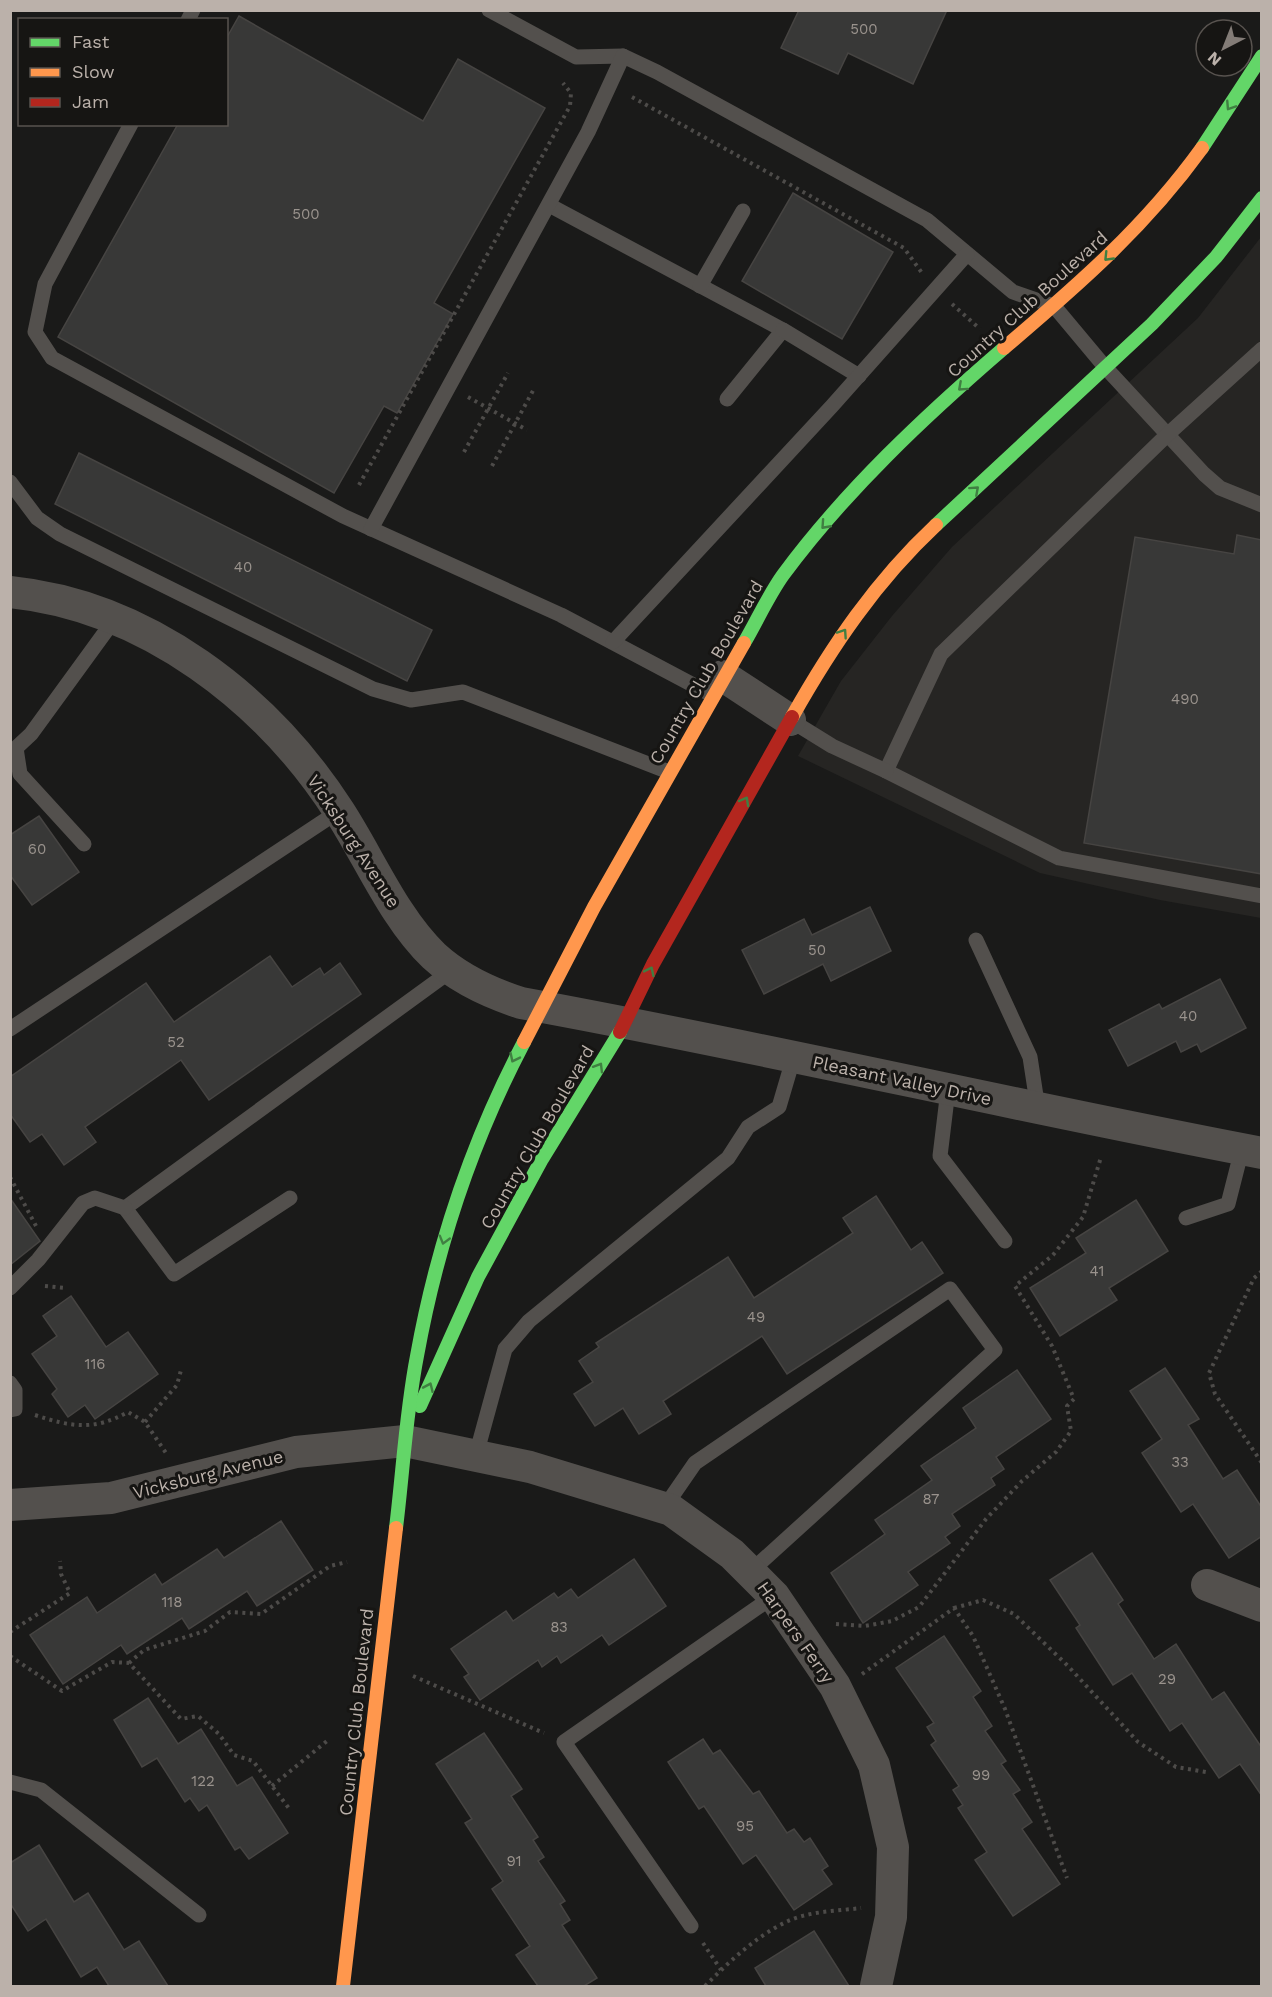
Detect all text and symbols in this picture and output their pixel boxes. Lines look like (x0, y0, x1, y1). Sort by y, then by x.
legend (18, 18, 228, 126)
north arrow (1194, 18, 1254, 78)
house number: 500 (850, 20, 878, 38)
text: Fast (72, 31, 110, 52)
text: N (1204, 48, 1225, 70)
text: Slow (72, 61, 115, 82)
text: Jam (72, 91, 109, 112)
one-way arrow (1226, 100, 1238, 110)
house number: 500 (292, 205, 320, 223)
street label: Country Club Boulevard (943, 226, 1111, 382)
one-way arrow (1104, 251, 1115, 261)
one-way arrow (958, 379, 969, 390)
one-way arrow (968, 486, 979, 497)
one-way arrow (821, 518, 832, 529)
house number: 40 (234, 558, 252, 576)
street label: Country Club Boulevard (645, 576, 767, 768)
one-way arrow (836, 628, 847, 639)
house number: 490 (1171, 690, 1199, 708)
street label: Vicksburg Avenue (303, 771, 405, 911)
one-way arrow (738, 797, 749, 807)
house number: 60 (28, 840, 46, 858)
house number: 50 (808, 941, 826, 959)
one-way arrow (642, 967, 654, 978)
house number: 40 (1179, 1007, 1197, 1025)
house number: 52 (167, 1033, 185, 1051)
street label: Country Club Boulevard (476, 1041, 598, 1233)
street label: Pleasant Valley Drive (811, 1051, 993, 1109)
one-way arrow (510, 1052, 521, 1063)
one-way arrow (591, 1063, 603, 1073)
one-way arrow (439, 1234, 451, 1245)
house number: 41 (1090, 1262, 1104, 1280)
house number: 49 (747, 1308, 765, 1326)
house number: 116 (85, 1355, 105, 1373)
one-way arrow (421, 1383, 433, 1394)
street label: Vicksburg Avenue (131, 1445, 285, 1503)
house number: 33 (1171, 1453, 1189, 1471)
house number: 87 (922, 1490, 940, 1508)
street label: Harpers Ferry (753, 1577, 839, 1687)
house number: 118 (162, 1593, 182, 1611)
street label: Country Club Boulevard (335, 1607, 377, 1817)
house number: 83 (550, 1618, 568, 1636)
house number: 29 (1158, 1670, 1176, 1688)
house number: 99 (972, 1766, 990, 1784)
house number: 122 (191, 1772, 215, 1790)
house number: 95 (736, 1817, 754, 1835)
house number: 91 (506, 1852, 522, 1870)

